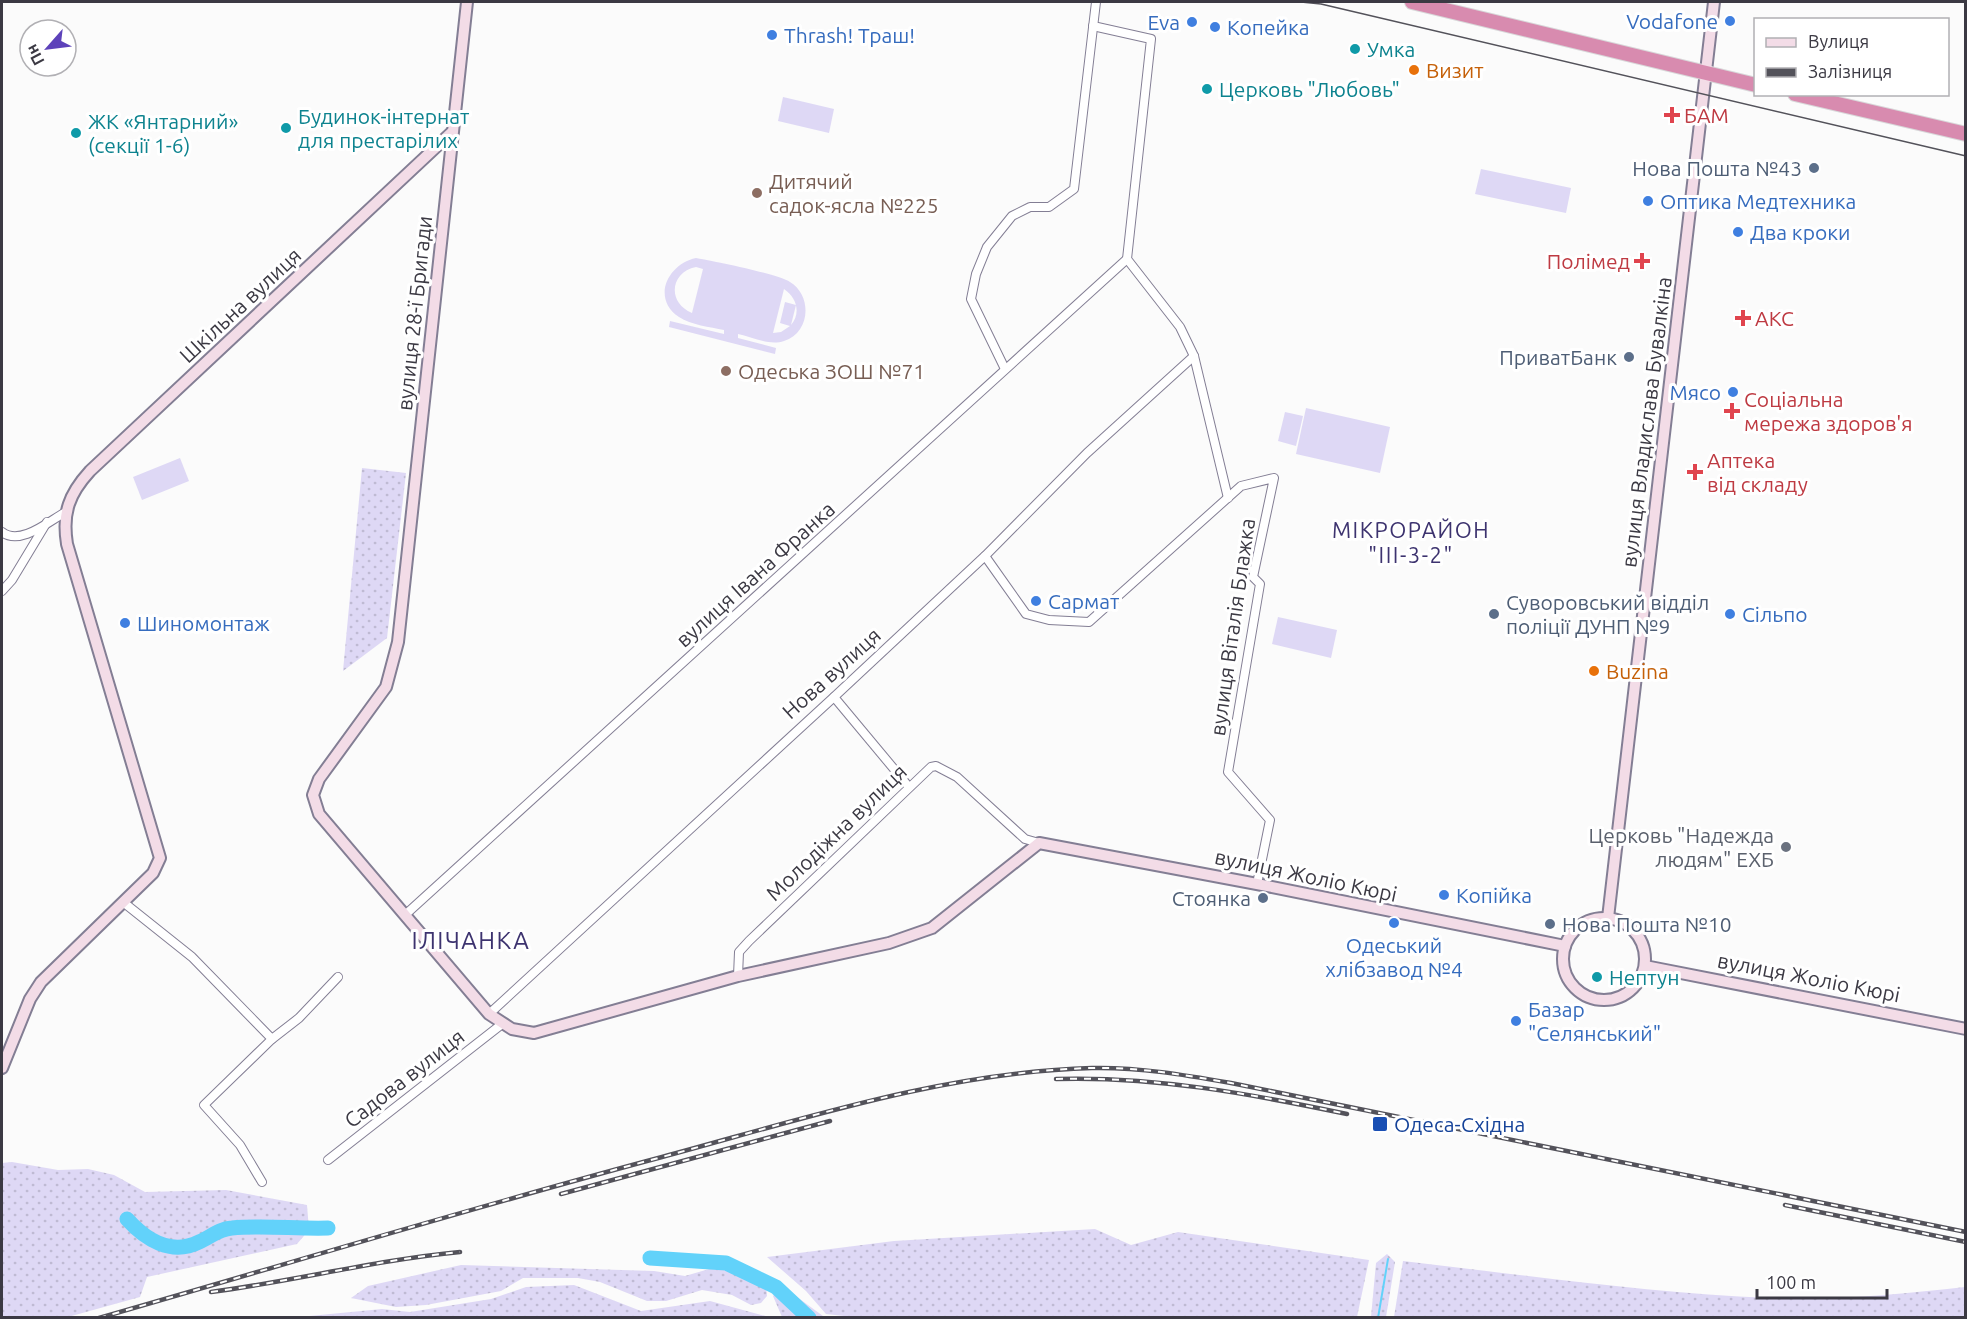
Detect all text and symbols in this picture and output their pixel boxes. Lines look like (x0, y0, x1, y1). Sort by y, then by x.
place label: Vodafone (1626, 9, 1718, 33)
place label: Eva (1147, 10, 1180, 34)
marker: Vodafone (1723, 14, 1737, 28)
marker: Eva (1185, 15, 1199, 29)
place label: Копейка (1227, 15, 1310, 39)
north arrow (18, 18, 78, 78)
legend (1754, 18, 1949, 96)
marker: Копейка (1208, 20, 1222, 34)
place label: Thrash! Траш! (784, 23, 915, 47)
marker: Thrash! Траш! (765, 28, 779, 42)
text: Вулиця (1808, 31, 1869, 51)
place label: Умка (1367, 37, 1415, 61)
text: Пн (22, 42, 48, 69)
marker: Умка (1348, 42, 1362, 56)
place label: Визит (1426, 58, 1484, 82)
text: Залізниця (1808, 61, 1892, 81)
marker: Визит (1407, 63, 1421, 77)
place label: Церковь "Любовь" (1219, 77, 1400, 101)
marker: Церковь "Любовь" (1200, 82, 1214, 96)
place label: БАМ (1684, 103, 1729, 127)
place label: Будинок-інтернат для престарілих (298, 104, 470, 152)
marker: БАМ (1665, 108, 1679, 122)
place label: ЖК «Янтарний» (секції 1-6) (88, 109, 238, 157)
marker: Будинок-інтернат для престарілих (279, 121, 293, 135)
marker: ЖК «Янтарний» (секції 1-6) (69, 126, 83, 140)
place label: Нова Пошта №43 (1632, 156, 1802, 180)
marker: Нова Пошта №43 (1807, 161, 1821, 175)
place label: Дитячий садок-ясла №225 (769, 169, 939, 217)
marker: Дитячий садок-ясла №225 (750, 186, 764, 200)
place label: Оптика Медтехника (1660, 189, 1856, 213)
marker: Оптика Медтехника (1641, 194, 1655, 208)
street label: вулиця 28-ї Бригади (392, 214, 436, 412)
place label: Два кроки (1750, 220, 1850, 244)
marker: Два кроки (1731, 225, 1745, 239)
street label: Шкільна вулиця (174, 243, 306, 367)
place label: Полімед (1547, 249, 1630, 273)
marker: Полімед (1635, 254, 1649, 268)
street label: вулиця Владислава Бувалкіна (1616, 275, 1676, 569)
place label: АКС (1755, 306, 1794, 330)
marker: АКС (1736, 311, 1750, 325)
place label: ПриватБанк (1499, 345, 1617, 369)
marker: ПриватБанк (1622, 350, 1636, 364)
place label: Одеська ЗОШ №71 (738, 359, 925, 383)
marker: Одеська ЗОШ №71 (719, 364, 733, 378)
place label: Мясо (1669, 380, 1721, 404)
marker: Мясо (1726, 385, 1740, 399)
place label: Соціальна мережа здоров'я (1744, 387, 1913, 435)
marker: Соціальна мережа здоров'я (1725, 404, 1739, 418)
place label: Аптека від складу (1707, 448, 1808, 496)
marker: Аптека від складу (1688, 465, 1702, 479)
street label: вулиця Івана Франка (671, 496, 839, 652)
street label: вулиця Віталія Блажка (1205, 517, 1259, 737)
district label: МІКРОРАЙОН "ІІІ-3-2" (1332, 517, 1490, 567)
place label: Сармат (1048, 589, 1120, 613)
place label: Суворовський відділ поліції ДУНП №9 (1506, 590, 1709, 638)
marker: Сармат (1029, 594, 1043, 608)
place label: Сільпо (1742, 602, 1807, 626)
marker: Суворовський відділ поліції ДУНП №9 (1487, 607, 1501, 621)
marker: Сільпо (1723, 607, 1737, 621)
place label: Шиномонтаж (137, 611, 270, 635)
marker: Шиномонтаж (118, 616, 132, 630)
street label: Нова вулиця (777, 623, 885, 723)
place label: Buzina (1606, 659, 1669, 683)
marker: Buzina (1587, 664, 1601, 678)
street label: Молодіжна вулиця (761, 759, 911, 905)
place label: Церковь "Надежда людям" ЕХБ (1589, 823, 1774, 871)
marker: Церковь "Надежда людям" ЕХБ (1779, 840, 1793, 854)
street label: вулиця Жоліо Кюрі (1213, 844, 1399, 906)
place label: Копійка (1456, 883, 1532, 907)
place label: Стоянка (1172, 886, 1251, 910)
marker: Копійка (1437, 888, 1451, 902)
marker: Стоянка (1256, 891, 1270, 905)
place label: Нова Пошта №10 (1562, 912, 1732, 936)
marker: Одеський хлібзавод №4 (1387, 916, 1401, 930)
marker: Нова Пошта №10 (1543, 917, 1557, 931)
district label: ІЛІЧАНКА (412, 927, 530, 954)
place label: Одеський хлібзавод №4 (1325, 933, 1463, 981)
street label: вулиця Жоліо Кюрі (1716, 948, 1902, 1006)
place label: Нептун (1609, 965, 1679, 989)
marker: Нептун (1590, 970, 1604, 984)
place label: Базар "Селянський" (1528, 997, 1661, 1045)
marker: Базар "Селянський" (1509, 1014, 1523, 1028)
street label: Садова вулиця (339, 1024, 469, 1132)
place label: Одеса-Східна (1394, 1112, 1525, 1136)
marker: Одеса-Східна (1371, 1115, 1389, 1133)
scale bar (1757, 1262, 1888, 1300)
text: 100 m (1766, 1272, 1816, 1292)

